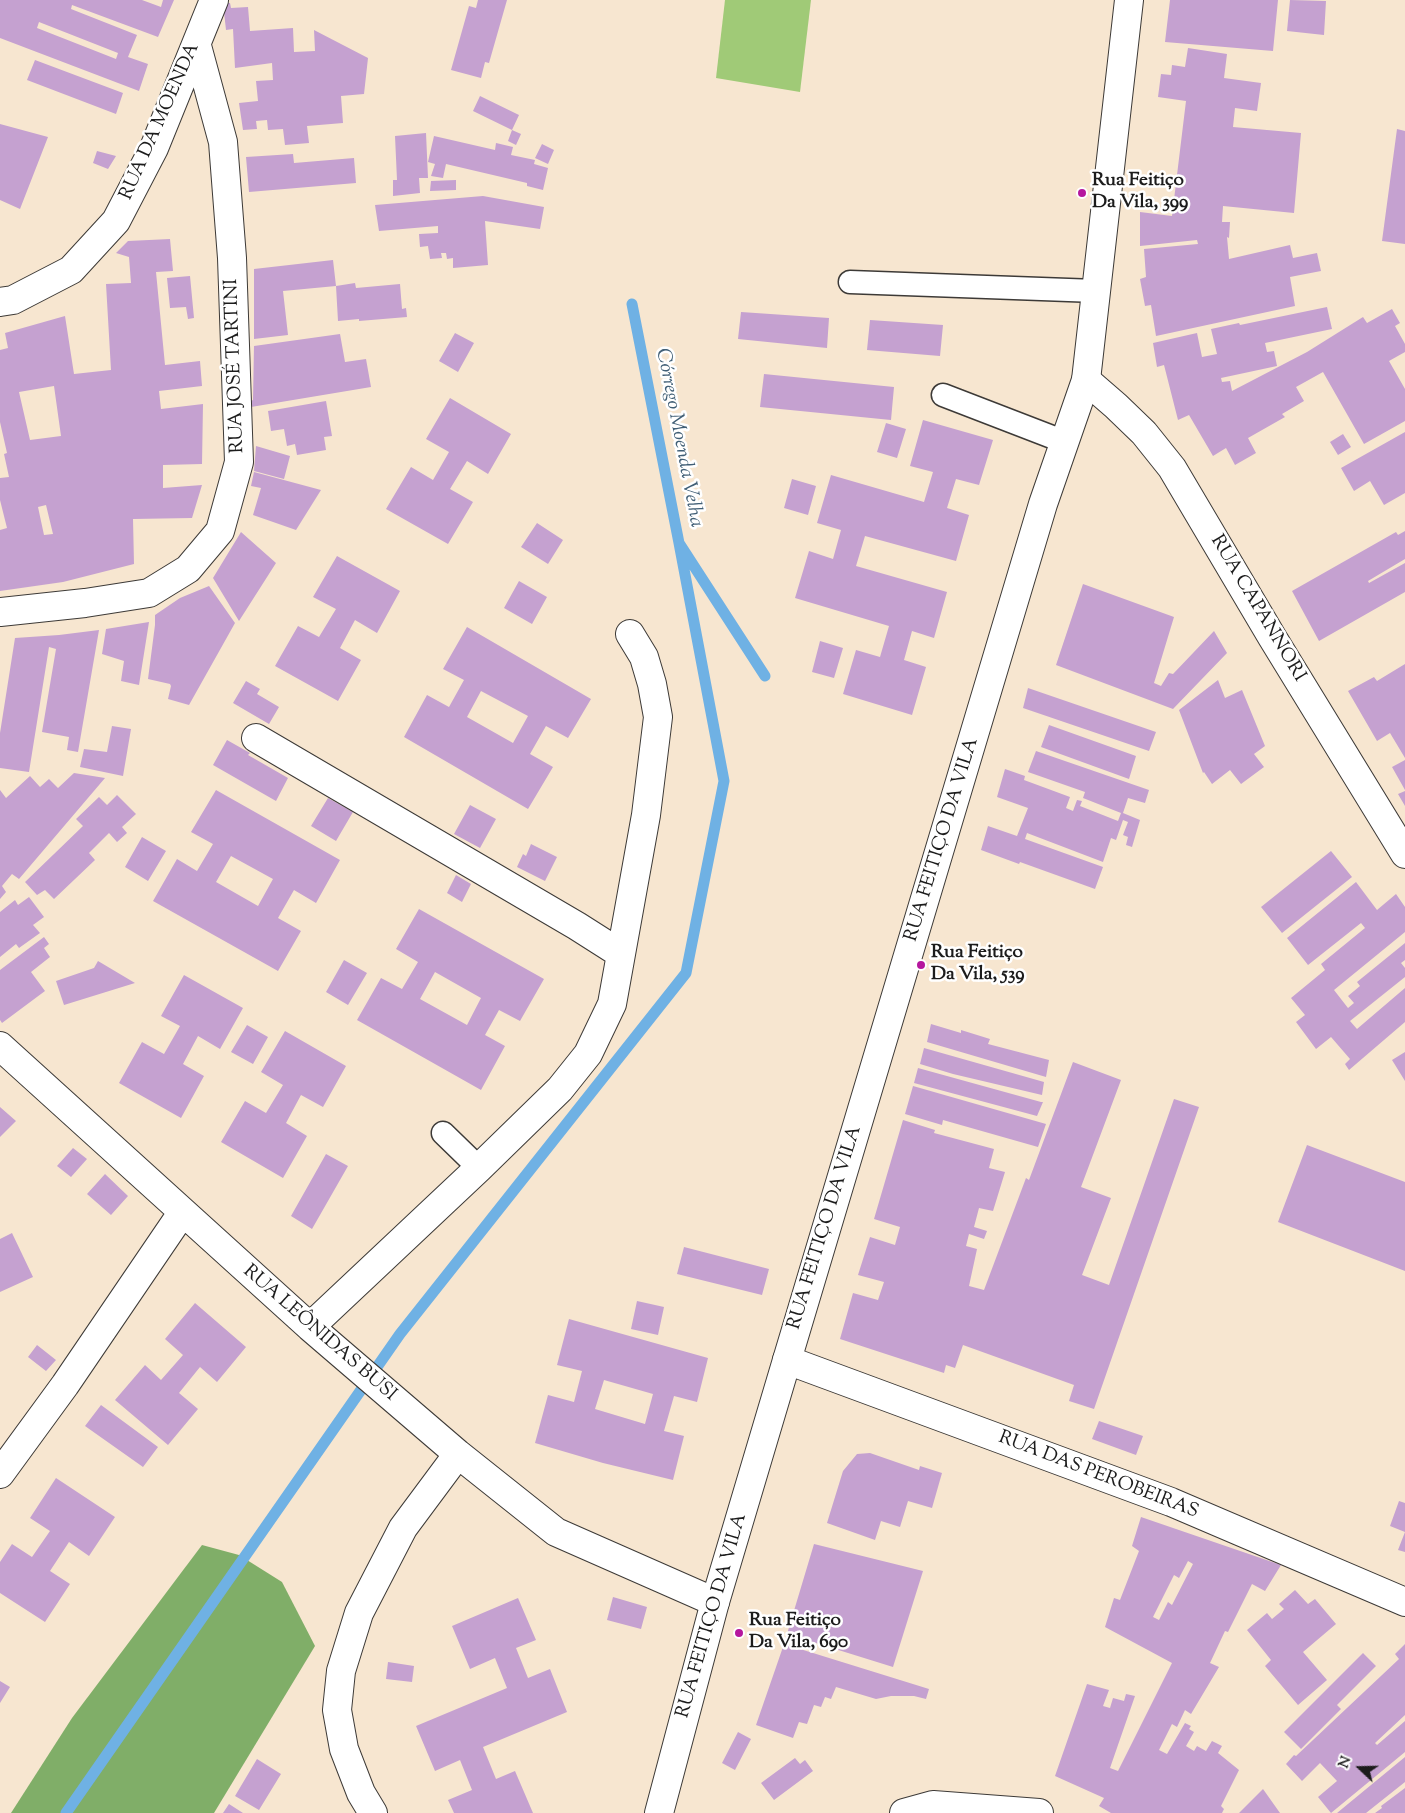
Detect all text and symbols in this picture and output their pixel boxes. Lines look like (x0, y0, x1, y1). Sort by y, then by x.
street label: RUA DA MOENDA (116, 40, 206, 204)
place label: Rua Feitiço Da Vila, 399 (1092, 171, 1188, 215)
marker: Rua Feitiço Da Vila, 399 (1076, 187, 1088, 199)
street label: RUA JOSÉ TARTINI (222, 278, 250, 454)
water label: Córrego Moenda Velha (649, 347, 707, 529)
street label: RUA CAPANNORI (1204, 532, 1310, 686)
street label: RUA FEITIÇO DA VILA (901, 735, 985, 945)
place label: Rua Feitiço Da Vila, 539 (931, 943, 1025, 987)
marker: Rua Feitiço Da Vila, 539 (915, 959, 927, 971)
street label: RUA FEITIÇO DA VILA (784, 1123, 868, 1333)
street label: RUA LEÔNIDAS BUSI (237, 1261, 401, 1407)
street label: RUA DAS PEROBEIRAS (995, 1427, 1201, 1525)
street label: RUA FEITIÇO DA VILA (673, 1511, 753, 1721)
place label: Rua Feitiço Da Vila, 690 (749, 1611, 848, 1655)
marker: Rua Feitiço Da Vila, 690 (733, 1627, 745, 1639)
north arrow (1335, 1743, 1385, 1793)
text: N (1335, 1754, 1357, 1771)

